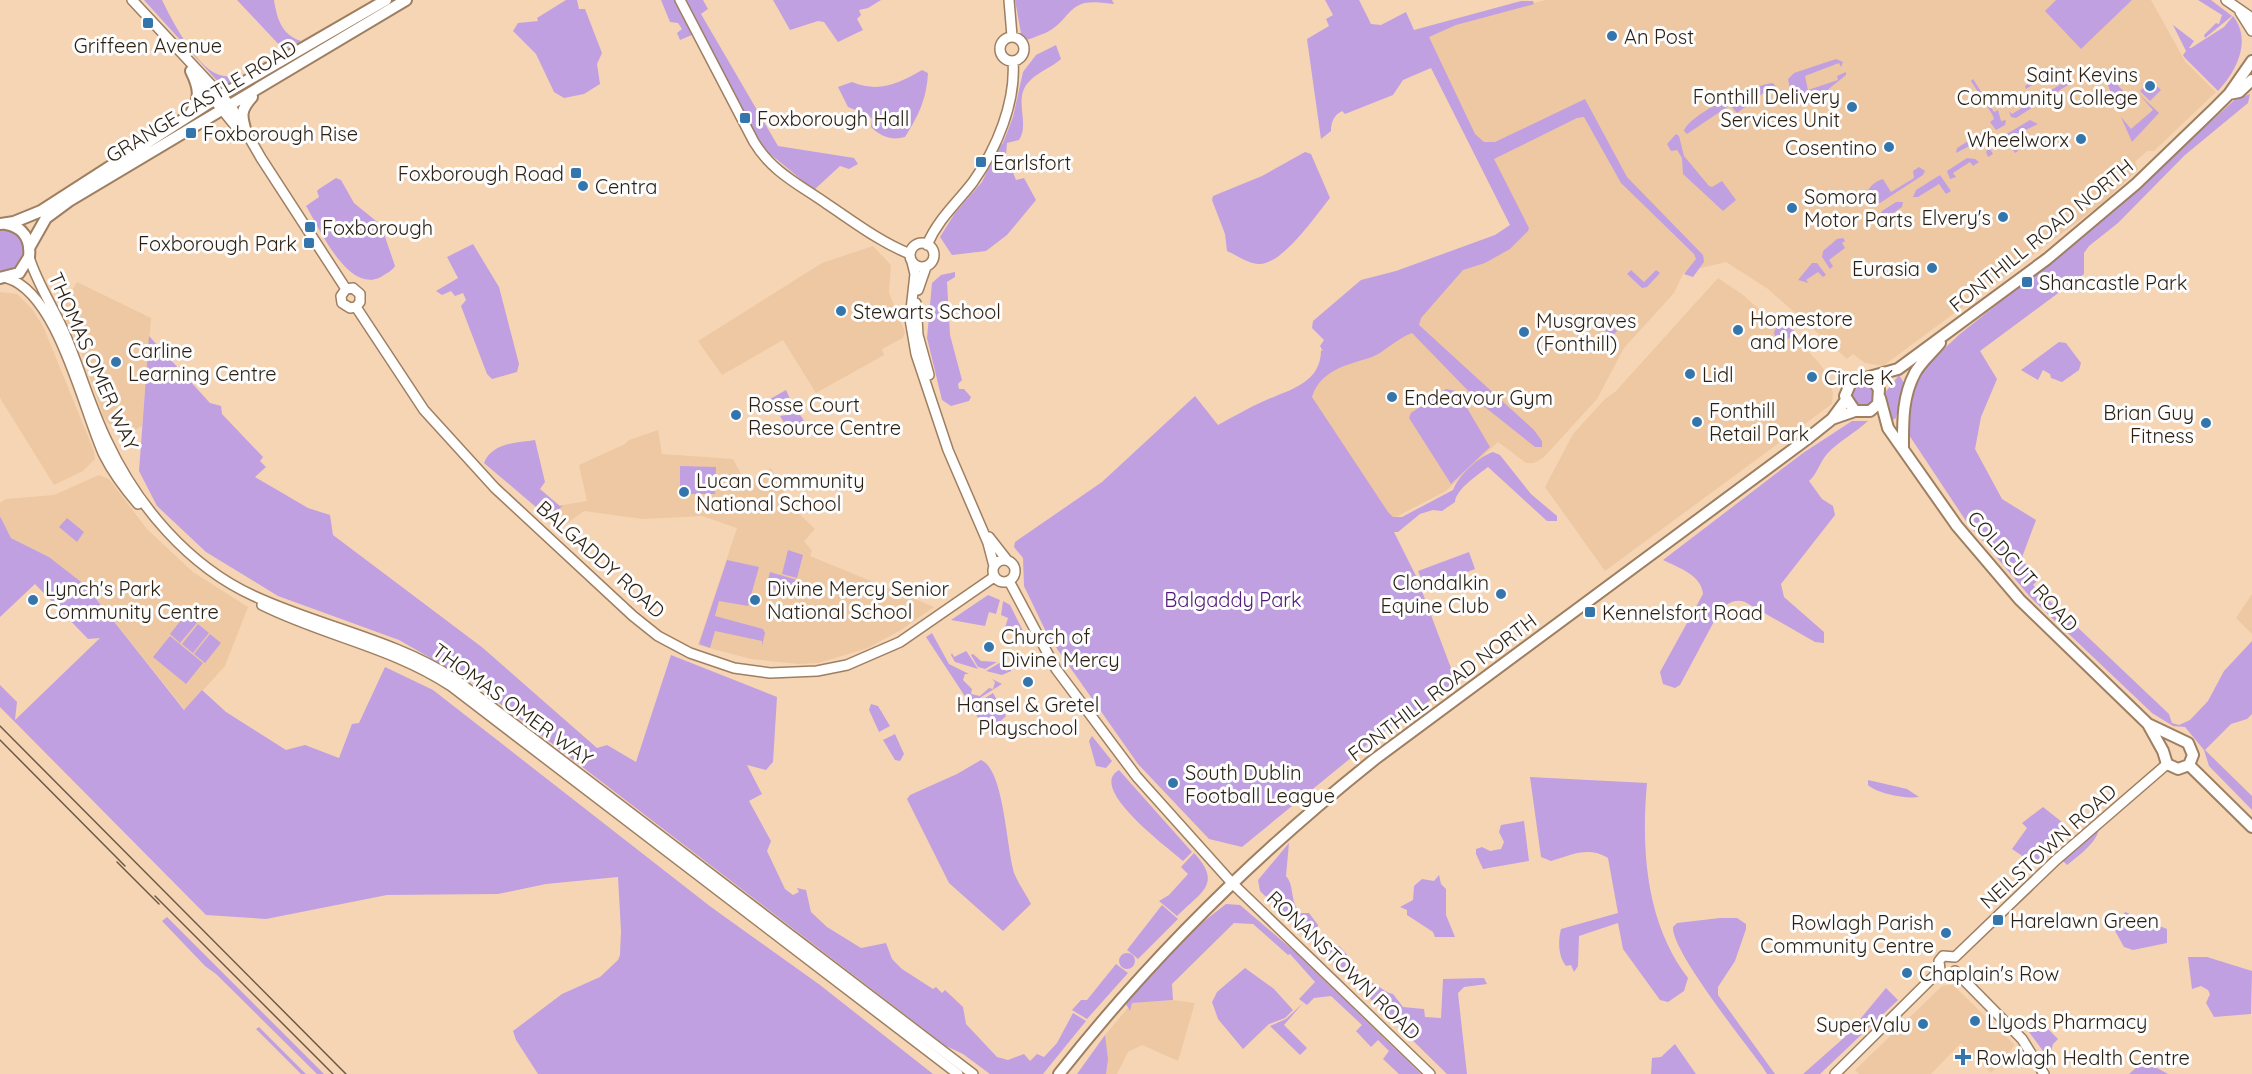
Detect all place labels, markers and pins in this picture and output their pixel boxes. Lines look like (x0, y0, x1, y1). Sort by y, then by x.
marker: Griffeen Avenue (141, 16, 155, 30)
place label: An Post (1624, 24, 1694, 49)
marker: An Post (1605, 29, 1619, 43)
place label: Griffeen Avenue (74, 33, 222, 58)
place label: Saint Kevins Community College (1957, 62, 2138, 110)
marker: Saint Kevins Community College (2143, 79, 2157, 93)
place label: Fonthill Delivery Services Unit (1693, 84, 1840, 132)
marker: Fonthill Delivery Services Unit (1845, 100, 1859, 114)
place label: Foxborough Hall (757, 106, 909, 131)
marker: Foxborough Hall (738, 111, 752, 125)
place label: Foxborough Rise (203, 121, 358, 146)
marker: Foxborough Rise (184, 126, 198, 140)
place label: Wheelworx (1967, 127, 2069, 152)
marker: Wheelworx (2074, 132, 2088, 146)
place label: Cosentino (1785, 135, 1877, 160)
marker: Cosentino (1882, 140, 1896, 154)
place label: Earlsfort (993, 150, 1071, 175)
marker: Earlsfort (974, 155, 988, 169)
place label: Foxborough Road (398, 161, 564, 186)
marker: Foxborough Road (569, 166, 583, 180)
place label: Centra (595, 174, 657, 199)
marker: Centra (576, 179, 590, 193)
place label: Somora Motor Parts (1804, 184, 1913, 232)
marker: Somora Motor Parts (1785, 201, 1799, 215)
place label: Elvery's (1921, 205, 1991, 230)
marker: Elvery's (1996, 210, 2010, 224)
place label: Foxborough (322, 215, 433, 240)
marker: Foxborough (303, 220, 317, 234)
place label: Foxborough Park (138, 231, 297, 256)
marker: Foxborough Park (302, 236, 316, 250)
place label: Eurasia (1852, 256, 1920, 281)
marker: Eurasia (1925, 261, 1939, 275)
place label: Shancastle Park (2039, 270, 2187, 295)
marker: Shancastle Park (2020, 275, 2034, 289)
place label: Stewarts School (853, 299, 1001, 324)
marker: Stewarts School (834, 304, 848, 318)
place label: Homestore and More (1750, 306, 1853, 354)
place label: Musgraves (Fonthill) (1536, 308, 1636, 356)
marker: Homestore and More (1731, 323, 1745, 337)
marker: Musgraves (Fonthill) (1517, 325, 1531, 339)
place label: Carline Learning Centre (128, 338, 276, 386)
marker: Carline Learning Centre (109, 355, 123, 369)
place label: Lidl (1702, 362, 1734, 387)
place label: Circle K (1824, 365, 1894, 390)
marker: Lidl (1683, 367, 1697, 381)
marker: Circle K (1805, 370, 1819, 384)
place label: Endeavour Gym (1404, 385, 1553, 410)
marker: Endeavour Gym (1385, 390, 1399, 404)
place label: Rosse Court Resource Centre (748, 392, 901, 440)
place label: Fonthill Retail Park (1709, 398, 1809, 446)
place label: Brian Guy Fitness (2103, 400, 2194, 448)
marker: Rosse Court Resource Centre (729, 408, 743, 422)
marker: Fonthill Retail Park (1690, 415, 1704, 429)
marker: Brian Guy Fitness (2199, 416, 2213, 430)
place label: Lucan Community National School (696, 468, 865, 516)
marker: Lucan Community National School (677, 485, 691, 499)
place label: Clondalkin Equine Club (1381, 570, 1489, 618)
place label: Lynch's Park Community Centre (45, 576, 219, 624)
place label: Divine Mercy Senior National School (767, 576, 950, 624)
marker: Clondalkin Equine Club (1494, 587, 1508, 601)
marker: Lynch's Park Community Centre (26, 593, 40, 607)
marker: Divine Mercy Senior National School (748, 593, 762, 607)
place label: Kennelsfort Road (1602, 600, 1763, 625)
marker: Kennelsfort Road (1583, 605, 1597, 619)
place label: Church of Divine Mercy (1001, 624, 1120, 672)
marker: Church of Divine Mercy (982, 640, 996, 654)
marker: Hansel & Gretel Playschool (1021, 675, 1035, 689)
place label: Hansel & Gretel Playschool (957, 692, 1099, 740)
place label: South Dublin Football League (1185, 760, 1335, 808)
marker: South Dublin Football League (1166, 776, 1180, 790)
place label: Harelawn Green (2010, 908, 2159, 933)
place label: Rowlagh Parish Community Centre (1760, 910, 1934, 958)
marker: Harelawn Green (1991, 913, 2005, 927)
marker: Rowlagh Parish Community Centre (1939, 926, 1953, 940)
place label: Chaplain's Row (1919, 961, 2059, 986)
marker: Chaplain's Row (1900, 966, 1914, 980)
place label: Llyods Pharmacy (1987, 1009, 2147, 1034)
place label: SuperValu (1816, 1012, 1911, 1037)
marker: Llyods Pharmacy (1968, 1014, 1982, 1028)
marker: SuperValu (1916, 1017, 1930, 1031)
place label: Rowlagh Health Centre (1976, 1045, 2190, 1070)
marker: Rowlagh Health Centre (1954, 1048, 1972, 1066)

